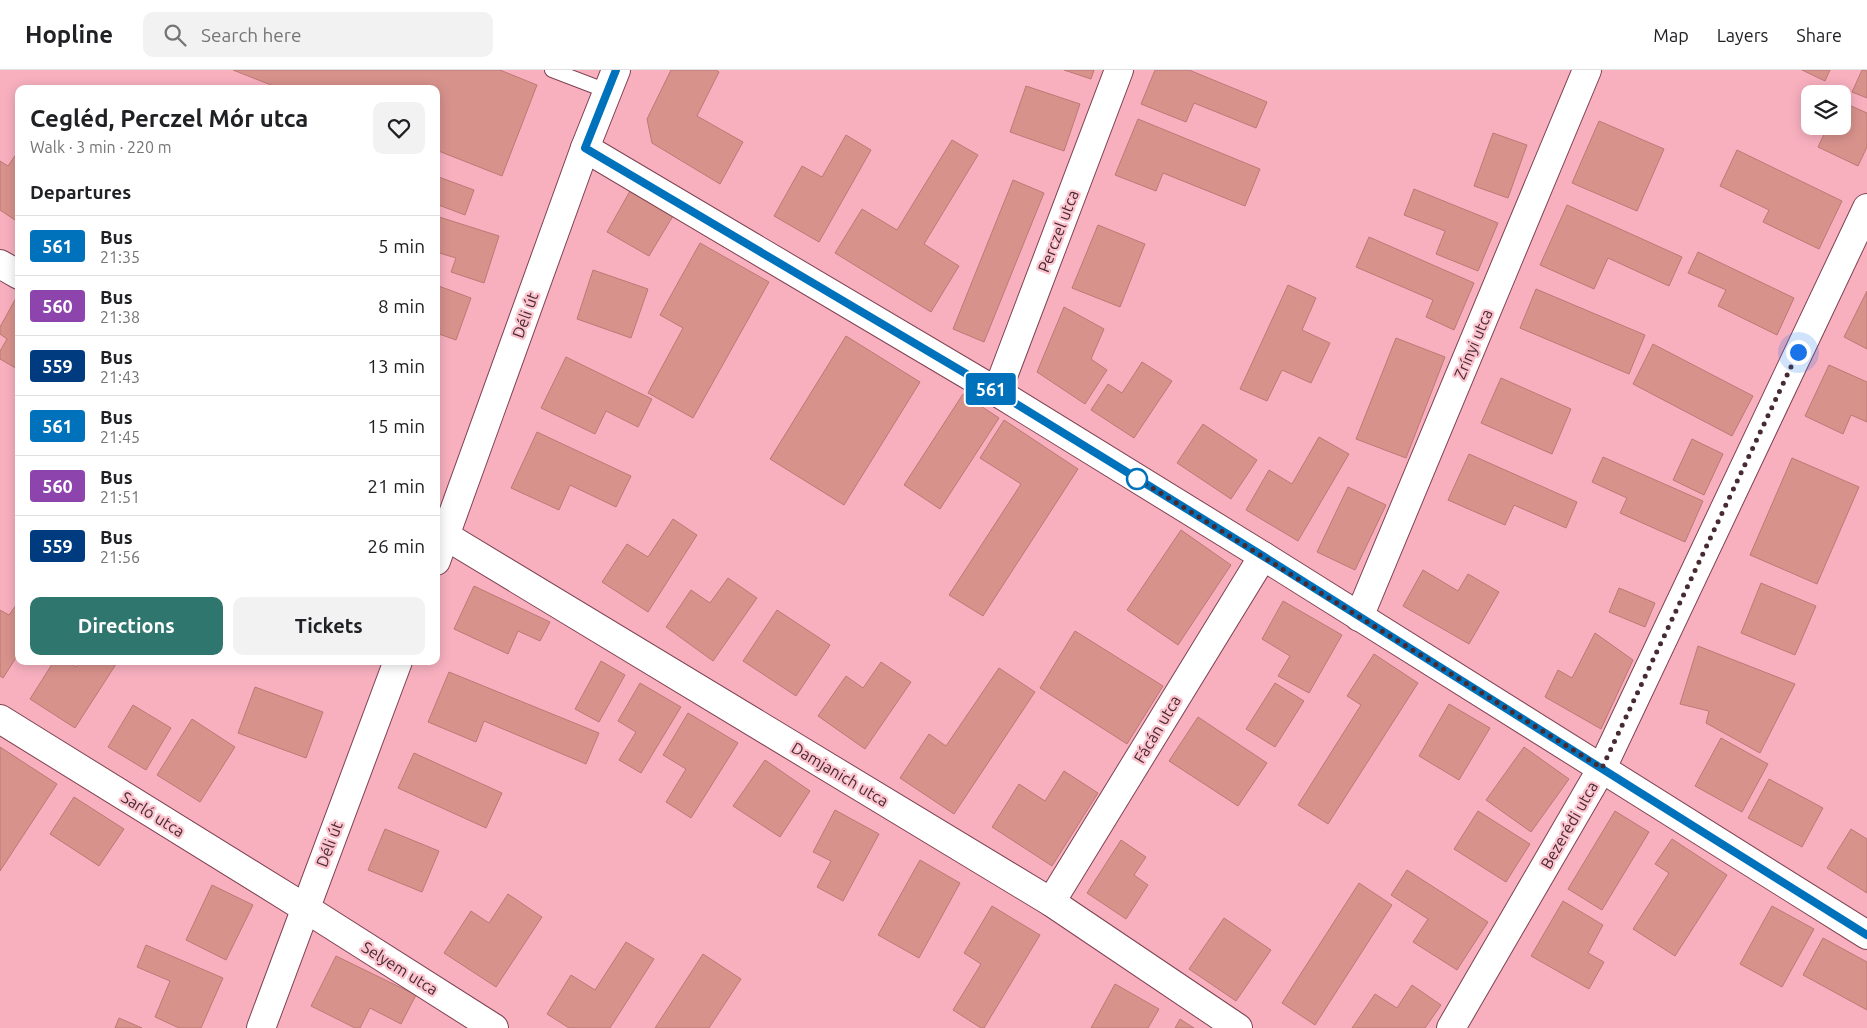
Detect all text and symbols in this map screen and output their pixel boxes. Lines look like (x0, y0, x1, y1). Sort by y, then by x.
search box (143, 12, 493, 57)
text: Hopline (25, 21, 113, 48)
icon: search (161, 21, 189, 49)
text: Search here (201, 24, 301, 46)
text: Map (1653, 25, 1689, 45)
text: Layers (1717, 25, 1768, 45)
text: Share (1796, 25, 1842, 45)
map controls (1801, 85, 1851, 135)
button: layers (1801, 85, 1851, 135)
button: heart (373, 102, 425, 154)
text: Cegléd, Perczel Mór utca (30, 105, 308, 132)
text: Walk · 3 min · 220 m (30, 138, 172, 156)
text: Departures (30, 181, 131, 203)
street label: Perczel utca (1034, 187, 1082, 275)
text: Bus (100, 226, 133, 248)
text: 5 min (378, 235, 425, 257)
text: 561 (42, 236, 73, 256)
text: 21:35 (100, 248, 140, 266)
text: Bus (100, 286, 133, 308)
street label: Déli út (508, 289, 542, 340)
text: 8 min (378, 295, 425, 317)
text: 560 (42, 296, 73, 316)
street label: Zrínyi utca (1450, 306, 1496, 382)
text: 21:38 (100, 308, 140, 326)
your location (1786, 340, 1811, 365)
text: Bus (100, 346, 133, 368)
text: 13 min (367, 355, 425, 377)
text: 559 (42, 356, 73, 376)
text: 21:43 (100, 368, 140, 386)
line badge: 561 (962, 373, 1020, 405)
text: 561 (976, 379, 1006, 399)
text: Bus (100, 406, 133, 428)
text: 15 min (367, 415, 425, 437)
text: 561 (42, 416, 73, 436)
text: 21:45 (100, 428, 140, 446)
text: Bus (100, 466, 133, 488)
unlabelled marker (1126, 468, 1148, 490)
text: 21 min (367, 475, 425, 497)
text: 560 (42, 476, 73, 496)
text: 21:51 (100, 488, 140, 506)
text: Bus (100, 526, 133, 548)
text: 26 min (367, 535, 425, 557)
text: 559 (42, 536, 73, 556)
text: 21:56 (100, 548, 140, 566)
button: Directions (30, 597, 223, 655)
button: Tickets (233, 597, 425, 655)
street label: Fácán utca (1130, 692, 1184, 766)
street label: Damjanich utca (788, 738, 892, 810)
street label: Bezerédi utca (1537, 778, 1601, 872)
street label: Sarló utca (118, 788, 188, 840)
street label: Déli út (312, 818, 346, 869)
street label: Selyem utca (359, 937, 441, 999)

